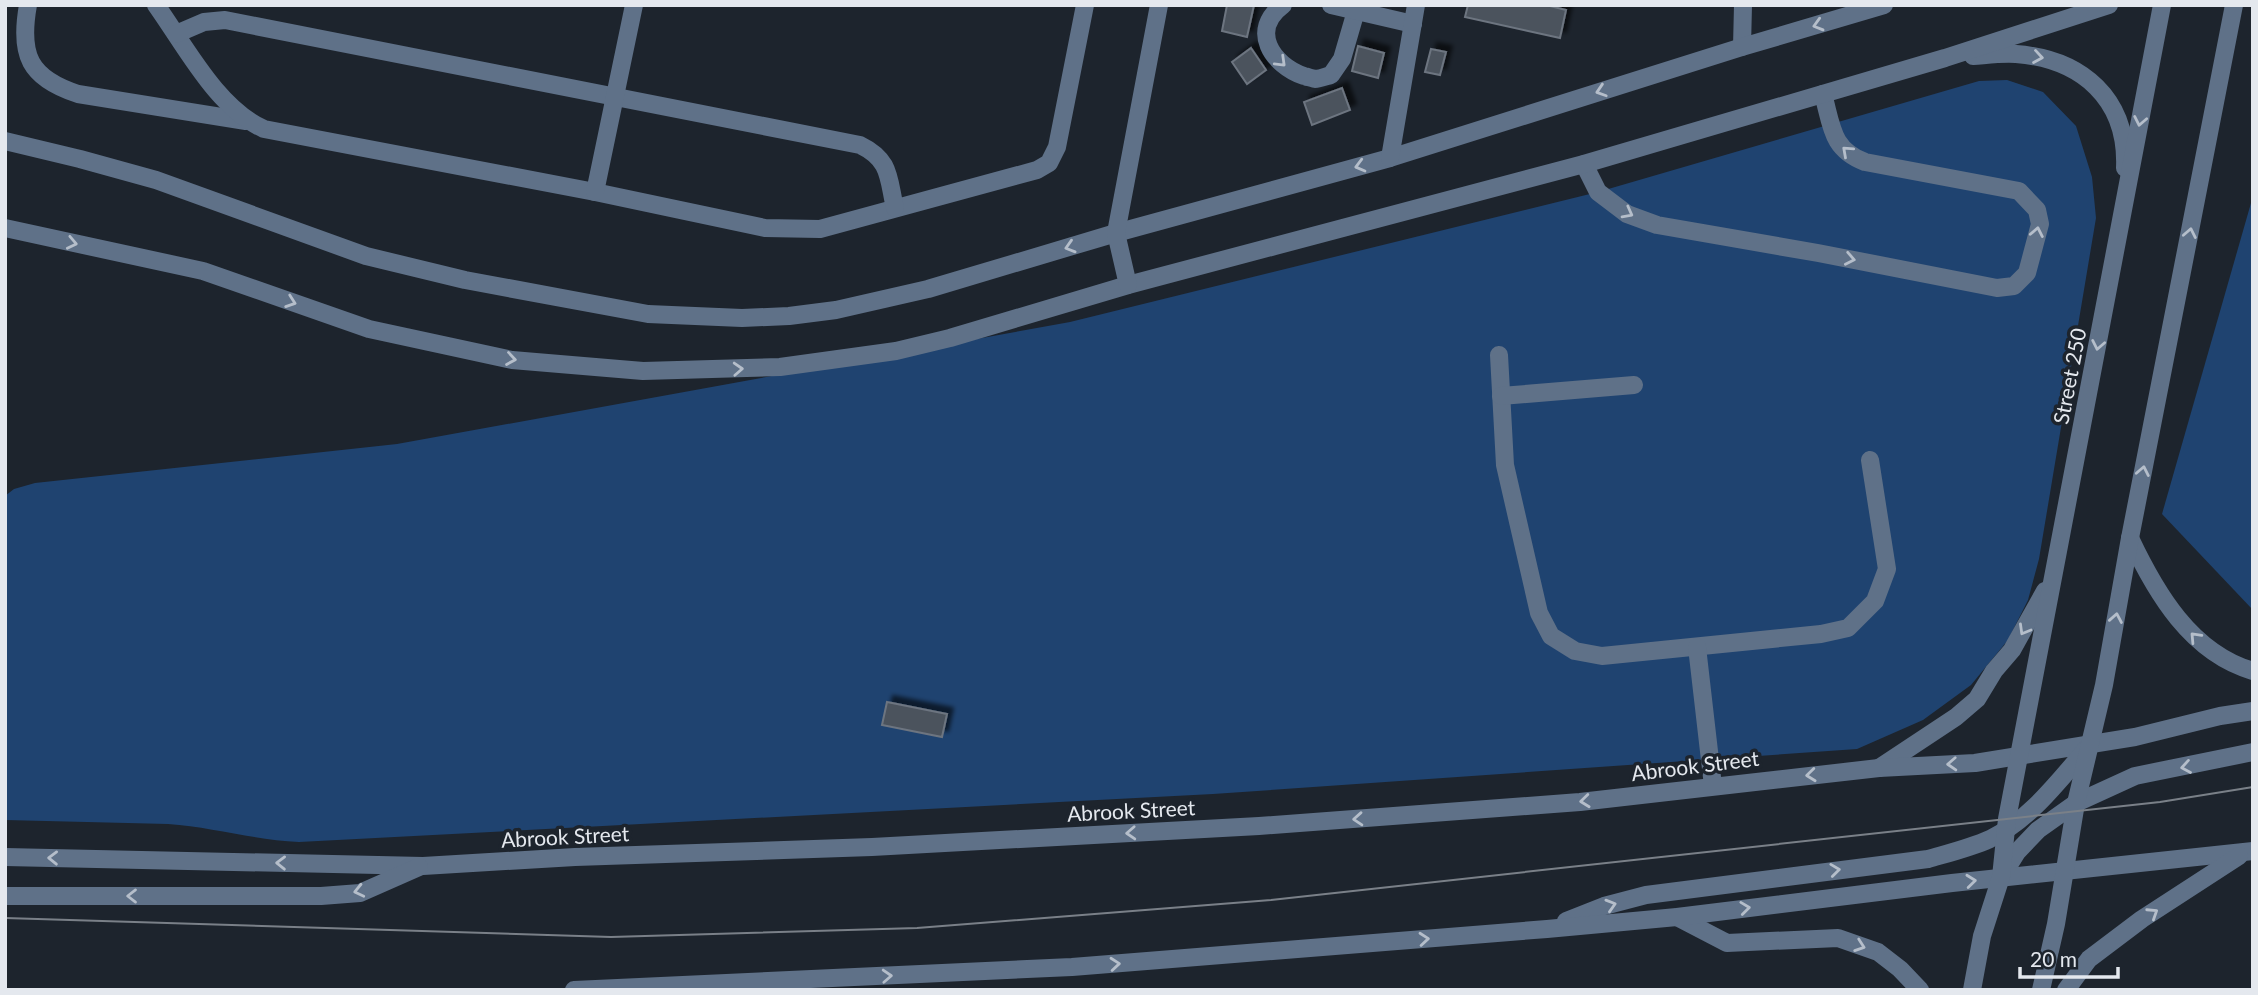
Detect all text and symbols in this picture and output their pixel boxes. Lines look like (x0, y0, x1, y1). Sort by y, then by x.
one-way arrow (1812, 16, 1824, 31)
one-way arrow (2032, 49, 2044, 64)
one-way arrow (1273, 53, 1286, 66)
one-way arrow (1595, 83, 1607, 98)
one-way arrow (2134, 115, 2149, 127)
one-way arrow (1842, 147, 1855, 159)
one-way arrow (1354, 158, 1366, 172)
one-way arrow (1621, 204, 1633, 218)
one-way arrow (2029, 226, 2044, 238)
one-way arrow (2182, 227, 2197, 239)
one-way arrow (66, 234, 78, 249)
one-way arrow (1064, 238, 1076, 253)
one-way arrow (1844, 251, 1856, 266)
one-way arrow (285, 294, 297, 308)
street label: Street 250 (2047, 326, 2091, 426)
one-way arrow (2091, 339, 2106, 351)
one-way arrow (505, 351, 517, 366)
one-way arrow (732, 361, 743, 376)
one-way arrow (2135, 465, 2150, 477)
one-way arrow (2108, 612, 2123, 624)
one-way arrow (2020, 622, 2033, 635)
one-way arrow (2191, 632, 2204, 645)
street label: Abrook Street (1630, 745, 1761, 785)
one-way arrow (1946, 757, 1957, 772)
one-way arrow (2180, 758, 2192, 773)
one-way arrow (1805, 767, 1816, 782)
one-way arrow (1579, 793, 1591, 808)
street label: Abrook Street (1066, 794, 1196, 826)
one-way arrow (1353, 811, 1364, 826)
street label: Abrook Street (500, 820, 630, 852)
one-way arrow (1126, 826, 1137, 841)
one-way arrow (48, 850, 58, 866)
one-way arrow (275, 855, 286, 871)
one-way arrow (1829, 863, 1841, 878)
one-way arrow (1965, 873, 1977, 888)
one-way arrow (354, 883, 366, 897)
one-way arrow (127, 888, 137, 904)
one-way arrow (1604, 898, 1616, 913)
one-way arrow (1739, 901, 1751, 916)
one-way arrow (2145, 908, 2158, 921)
one-way arrow (1419, 932, 1430, 947)
scale bar (2020, 936, 2118, 980)
one-way arrow (1854, 938, 1866, 952)
text: 20 m (2030, 946, 2077, 971)
one-way arrow (1109, 957, 1120, 972)
one-way arrow (882, 969, 893, 984)

